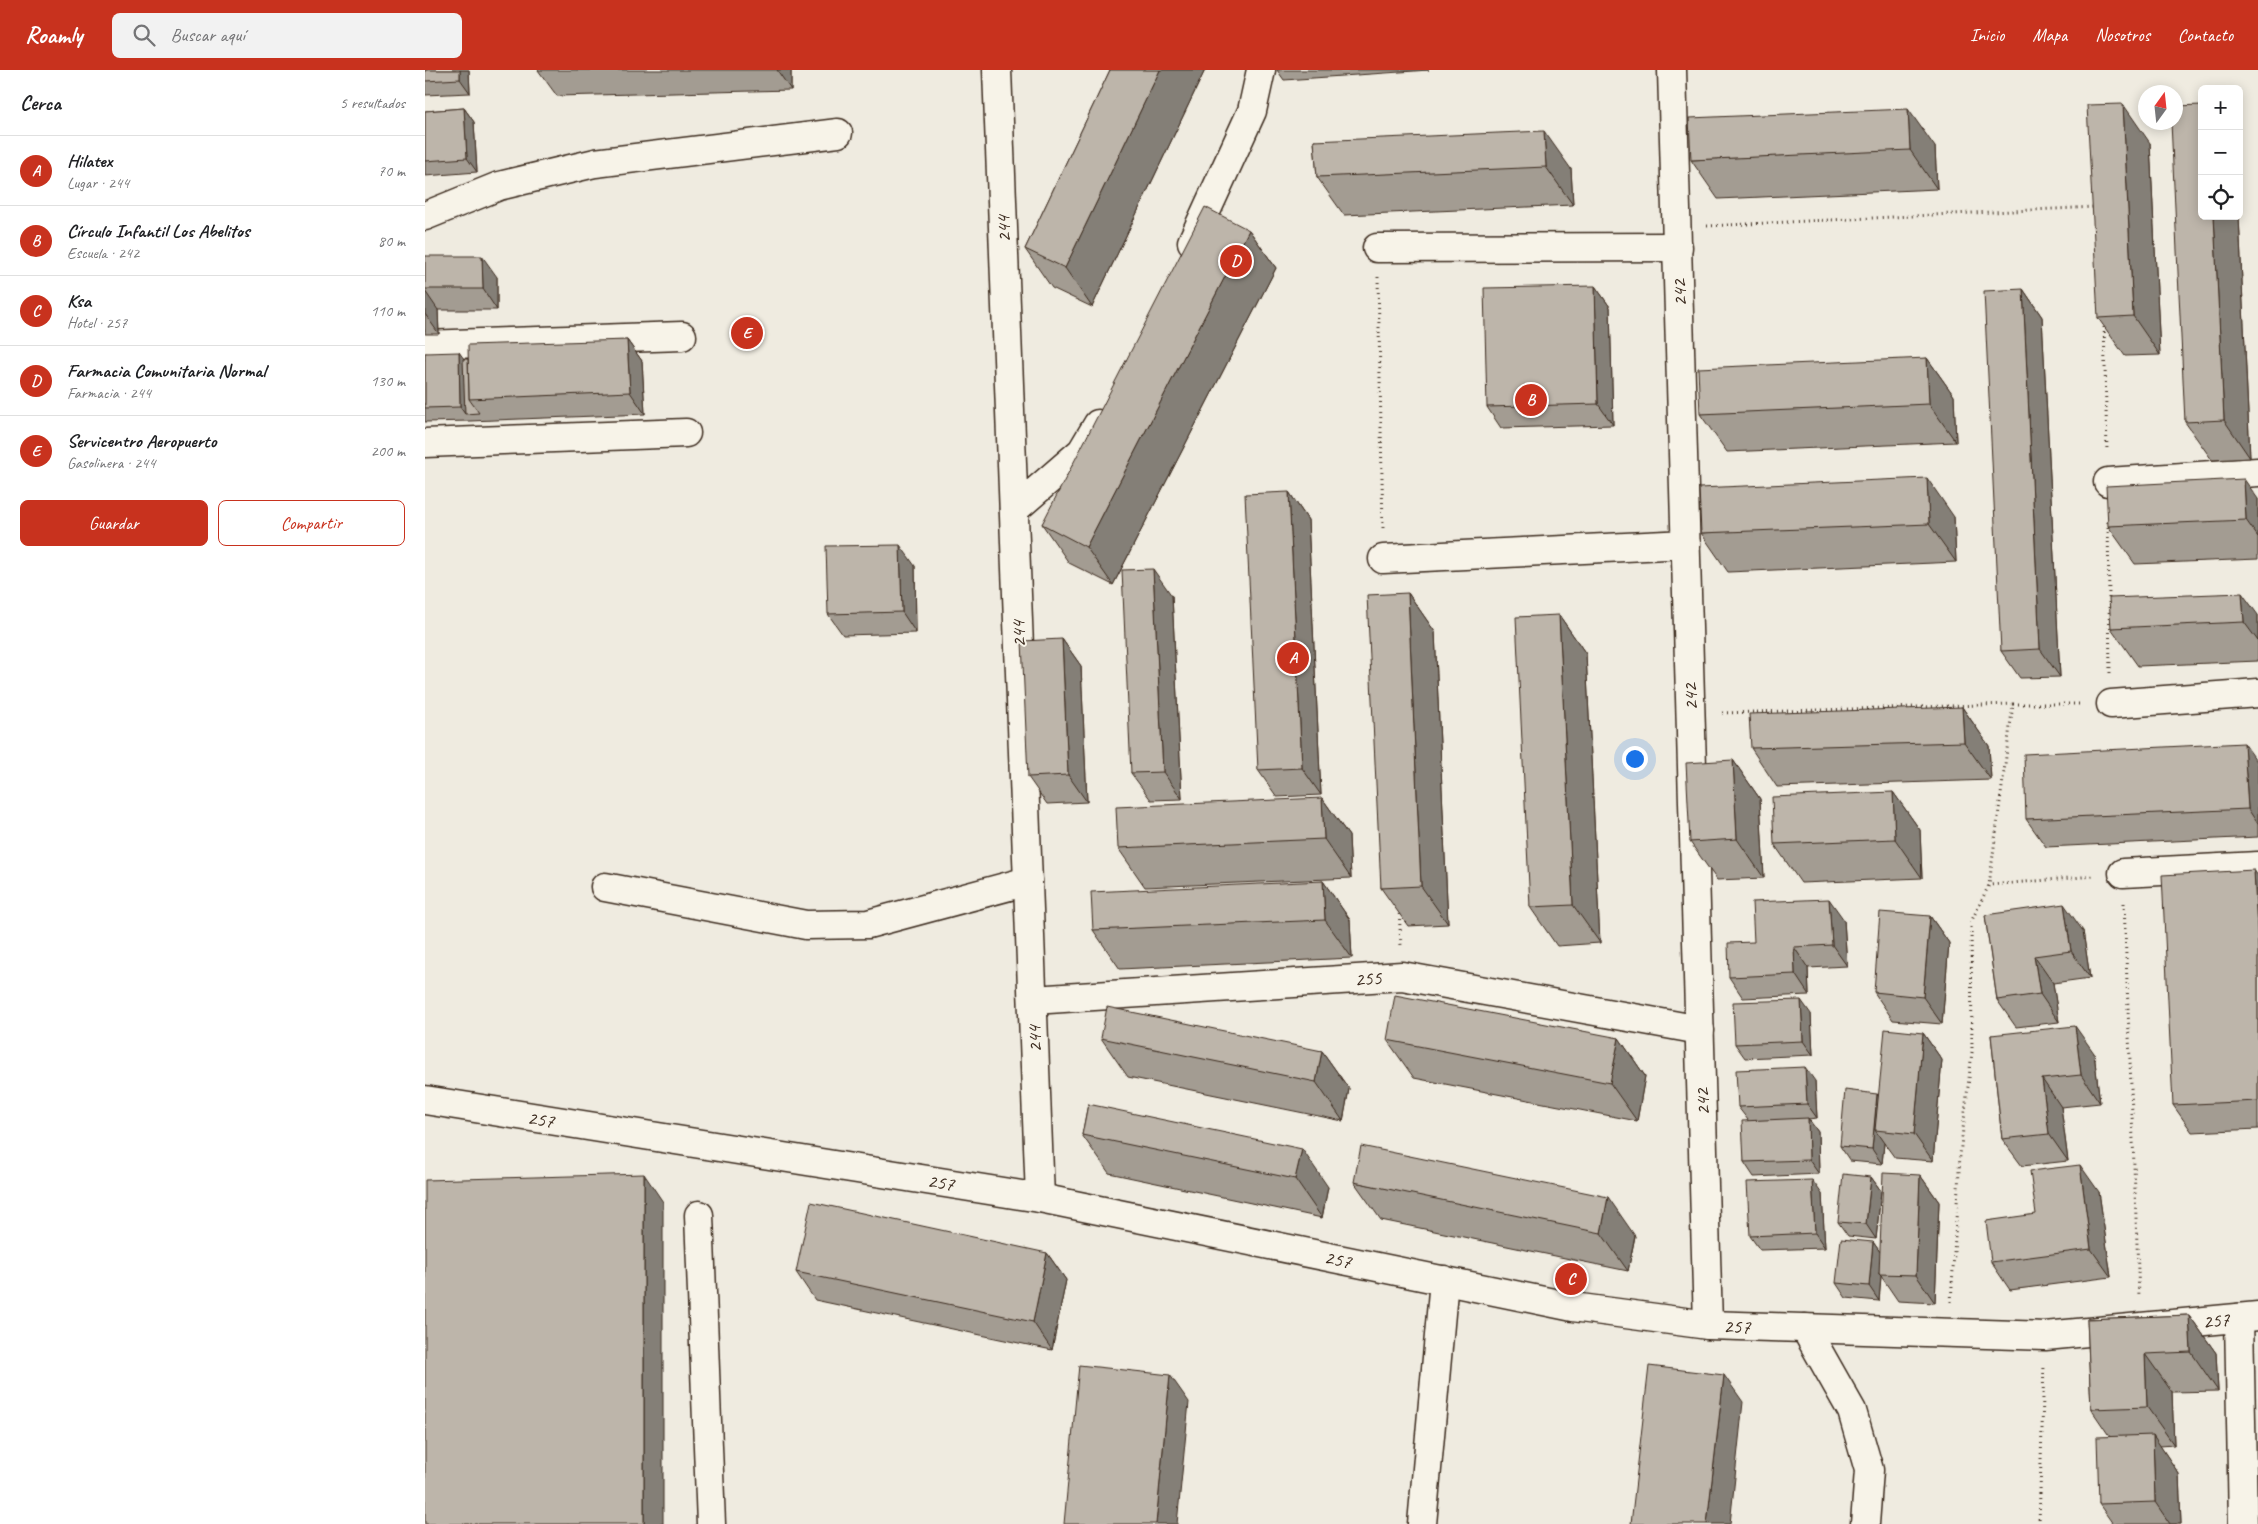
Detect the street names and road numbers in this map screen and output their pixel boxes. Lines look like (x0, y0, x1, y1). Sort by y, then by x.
street label: 244 (990, 213, 1016, 243)
street label: 242 (1666, 277, 1692, 307)
street label: 244 (1005, 618, 1031, 648)
street label: 242 (1677, 681, 1703, 711)
street label: 255 (1354, 965, 1383, 992)
street label: 244 (1021, 1023, 1047, 1053)
street label: 242 (1689, 1086, 1715, 1116)
street label: 257 (526, 1105, 557, 1134)
street label: 257 (926, 1168, 957, 1197)
street label: 257 (1322, 1244, 1355, 1275)
street label: 257 (2202, 1307, 2232, 1334)
street label: 257 (1723, 1314, 1752, 1339)

